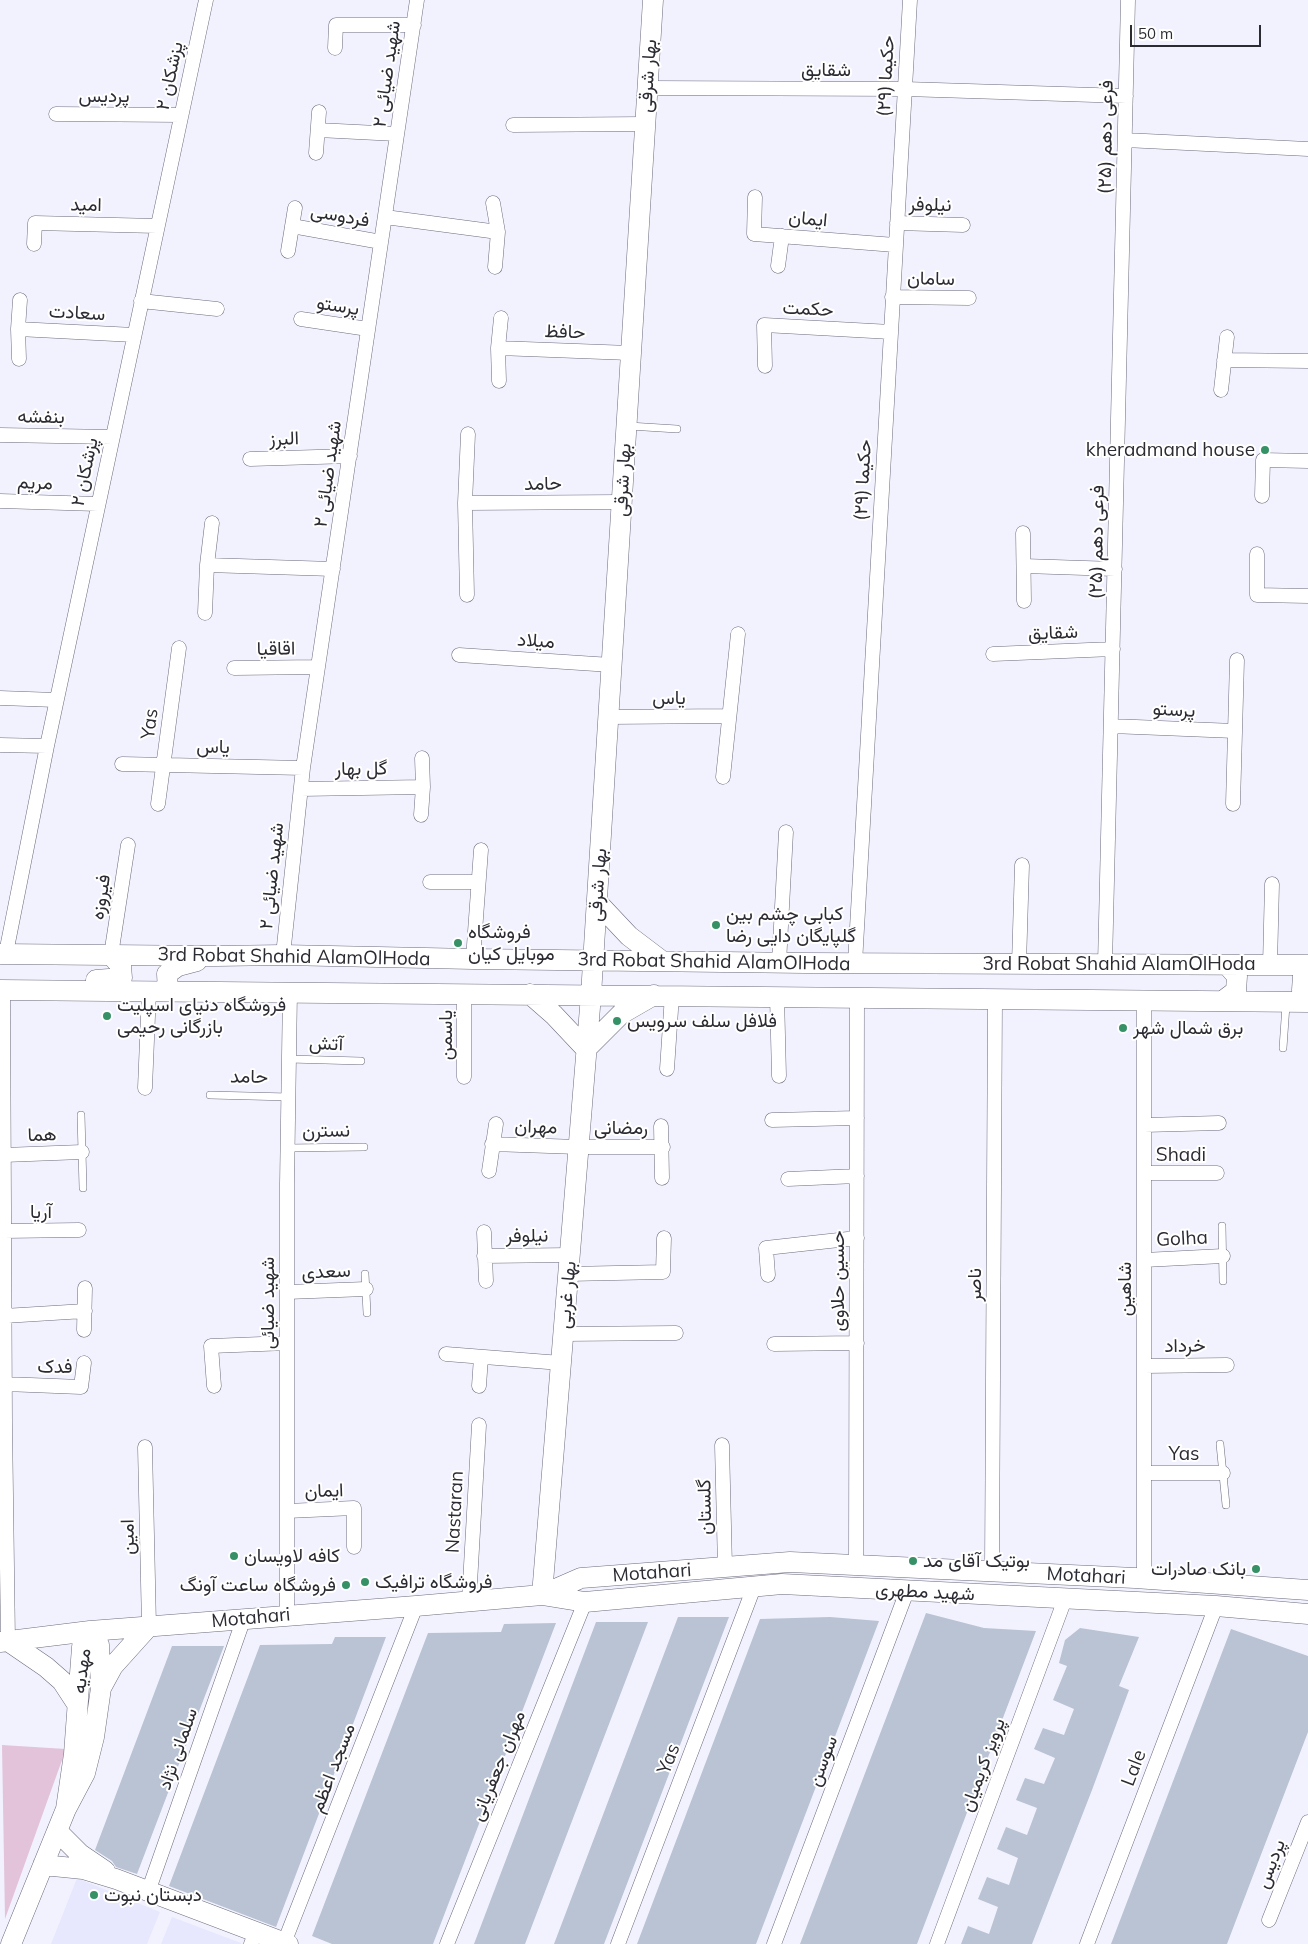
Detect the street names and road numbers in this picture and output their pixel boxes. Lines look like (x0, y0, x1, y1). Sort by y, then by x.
street label: شهید ضیائی ۲ (368, 19, 406, 129)
street label: حکیما (۲۹) (872, 35, 900, 117)
street label: پزشکان ۲ (152, 39, 188, 113)
street label: بهار شرقی (634, 39, 662, 113)
street label: شقایق (801, 59, 851, 81)
street label: فرعی دهم (۲۵) (1094, 80, 1118, 194)
street label: پردیس (79, 85, 129, 107)
street label: امید (70, 193, 102, 217)
street label: نیلوفر (908, 193, 952, 217)
street label: فردوسی (309, 200, 371, 232)
street label: ایمان (788, 206, 828, 232)
street label: سامان (907, 267, 955, 291)
street label: پرستو (315, 291, 361, 321)
street label: حکمت (782, 296, 834, 322)
street label: سعادت (48, 300, 106, 326)
street label: حافظ (544, 320, 586, 344)
street label: بنفشه (17, 405, 65, 429)
street label: شهید ضیائی ۲ (309, 419, 347, 529)
street label: البرز (269, 427, 299, 451)
street label: پزشکان ۲ (67, 435, 103, 509)
street label: حکیما (۲۹) (849, 439, 877, 521)
street label: بهار شرقی (610, 443, 636, 517)
street label: مریم (17, 471, 53, 495)
street label: حامد (524, 472, 562, 496)
street label: فرعی دهم (۲۵) (1085, 485, 1109, 599)
street label: شقایق (1028, 621, 1078, 645)
street label: میلاد (516, 628, 556, 654)
street label: اقاقیا (256, 637, 296, 661)
street label: یاس (652, 687, 686, 709)
street label: پرستو (1152, 697, 1196, 723)
street label: Yas (137, 707, 163, 741)
street label: یاس (196, 735, 230, 759)
street label: گل بهار (334, 757, 388, 781)
street label: شهید ضیائی ۲ (255, 821, 289, 931)
street label: بهار شرقی (584, 848, 612, 922)
street label: فیروزه (86, 873, 116, 921)
street label: 3rd Robat Shahid AlamOlHoda (157, 943, 431, 971)
street label: 3rd Robat Shahid AlamOlHoda (577, 948, 851, 976)
street label: 3rd Robat Shahid AlamOlHoda (982, 953, 1256, 975)
street label: یاسمن (435, 1010, 457, 1060)
street label: آتش (308, 1032, 344, 1056)
street label: حامد (230, 1065, 268, 1089)
street label: مهران (514, 1115, 558, 1139)
street label: رمضانی (594, 1117, 648, 1139)
street label: نسترن (302, 1119, 350, 1143)
street label: هما (27, 1123, 57, 1147)
street label: Shadi (1156, 1144, 1206, 1166)
street label: آریا (30, 1201, 52, 1223)
street label: نیلوفر (505, 1224, 549, 1248)
street label: Golha (1156, 1226, 1208, 1252)
street label: حسین حلاوی (827, 1231, 849, 1331)
street label: شهید ضیائی (257, 1257, 279, 1349)
street label: سعدی (301, 1259, 351, 1285)
street label: بهار غربی (553, 1260, 581, 1330)
street label: شاهین (1114, 1262, 1136, 1316)
street label: ناصر (964, 1268, 986, 1302)
street label: خرداد (1164, 1334, 1206, 1358)
street label: فدک (37, 1355, 73, 1379)
street label: Yas (1169, 1443, 1199, 1465)
street label: Nastaran (441, 1470, 469, 1554)
street label: ایمان (304, 1479, 344, 1503)
street label: گلستان (693, 1479, 717, 1535)
street label: امین (116, 1519, 140, 1555)
street label: Motahari (612, 1559, 692, 1587)
street label: Motahari (1046, 1563, 1126, 1589)
street label: شهید مطهری (875, 1578, 975, 1606)
street label: Motahari (211, 1603, 291, 1633)
street label: مهدیه (68, 1647, 96, 1695)
street label: سلمانی نژاد (153, 1705, 203, 1793)
street label: مهران جعفریانی (466, 1708, 530, 1824)
street label: پرویز کریمیان (955, 1715, 1011, 1815)
street label: مسجد اعظم (306, 1720, 360, 1816)
street label: سوسن (803, 1733, 843, 1789)
street label: Yas (653, 1740, 685, 1778)
street label: Lale (1117, 1747, 1151, 1789)
street label: پردیس (1251, 1836, 1291, 1892)

